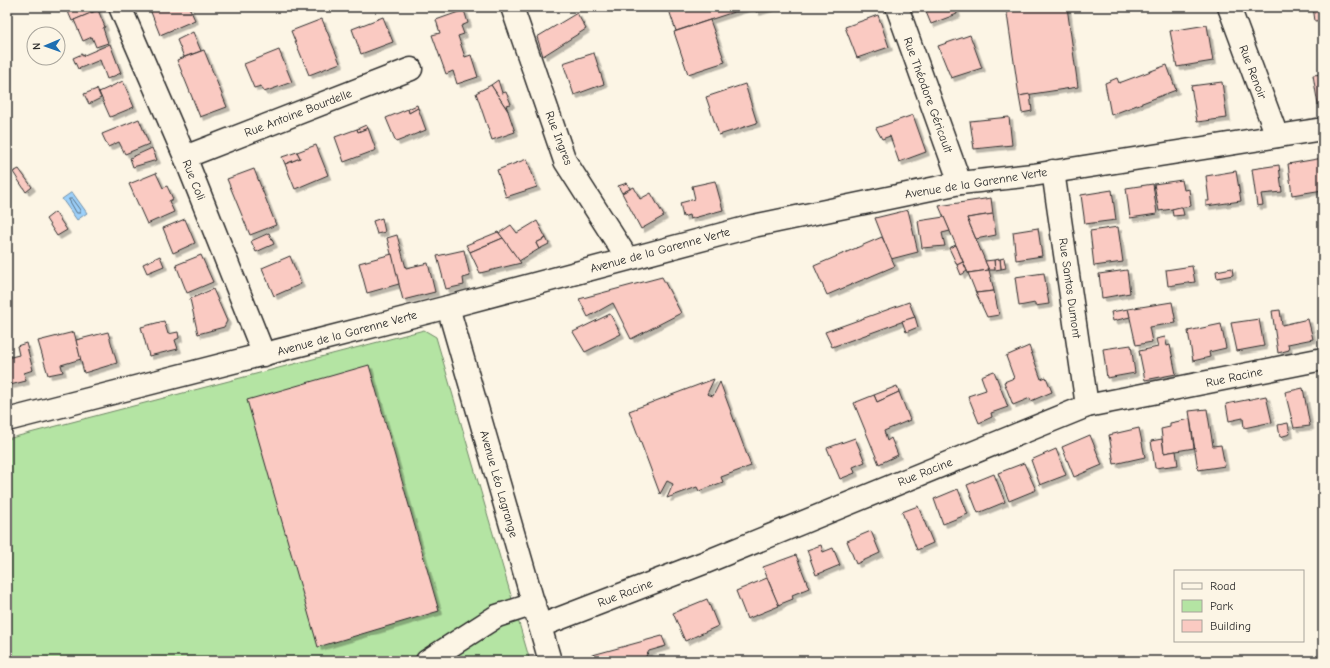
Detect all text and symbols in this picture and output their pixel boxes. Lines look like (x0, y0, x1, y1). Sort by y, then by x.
north arrow (26, 26, 66, 66)
street label: Rue Théodore Géricault (901, 35, 956, 155)
text: N (30, 43, 43, 50)
street label: Rue Renoir (1236, 43, 1270, 101)
street label: Rue Antoine Bourdelle (242, 86, 354, 140)
street label: Rue Ingres (542, 109, 576, 167)
street label: Rue Coli (180, 158, 208, 202)
street label: Avenue de la Garenne Verte (904, 165, 1048, 201)
street label: Avenue de la Garenne Verte (589, 225, 731, 275)
street label: Rue Santos Dumont (1056, 237, 1084, 340)
street label: Avenue de la Garenne Verte (276, 308, 418, 358)
street label: Rue Racine (1204, 364, 1264, 390)
street label: Avenue Léo Lagrange (477, 429, 521, 539)
street label: Rue Racine (896, 455, 954, 489)
legend (1174, 570, 1304, 642)
street label: Rue Racine (596, 576, 654, 610)
text: Road (1210, 579, 1236, 593)
text: Park (1210, 599, 1233, 613)
text: Building (1210, 619, 1251, 633)

